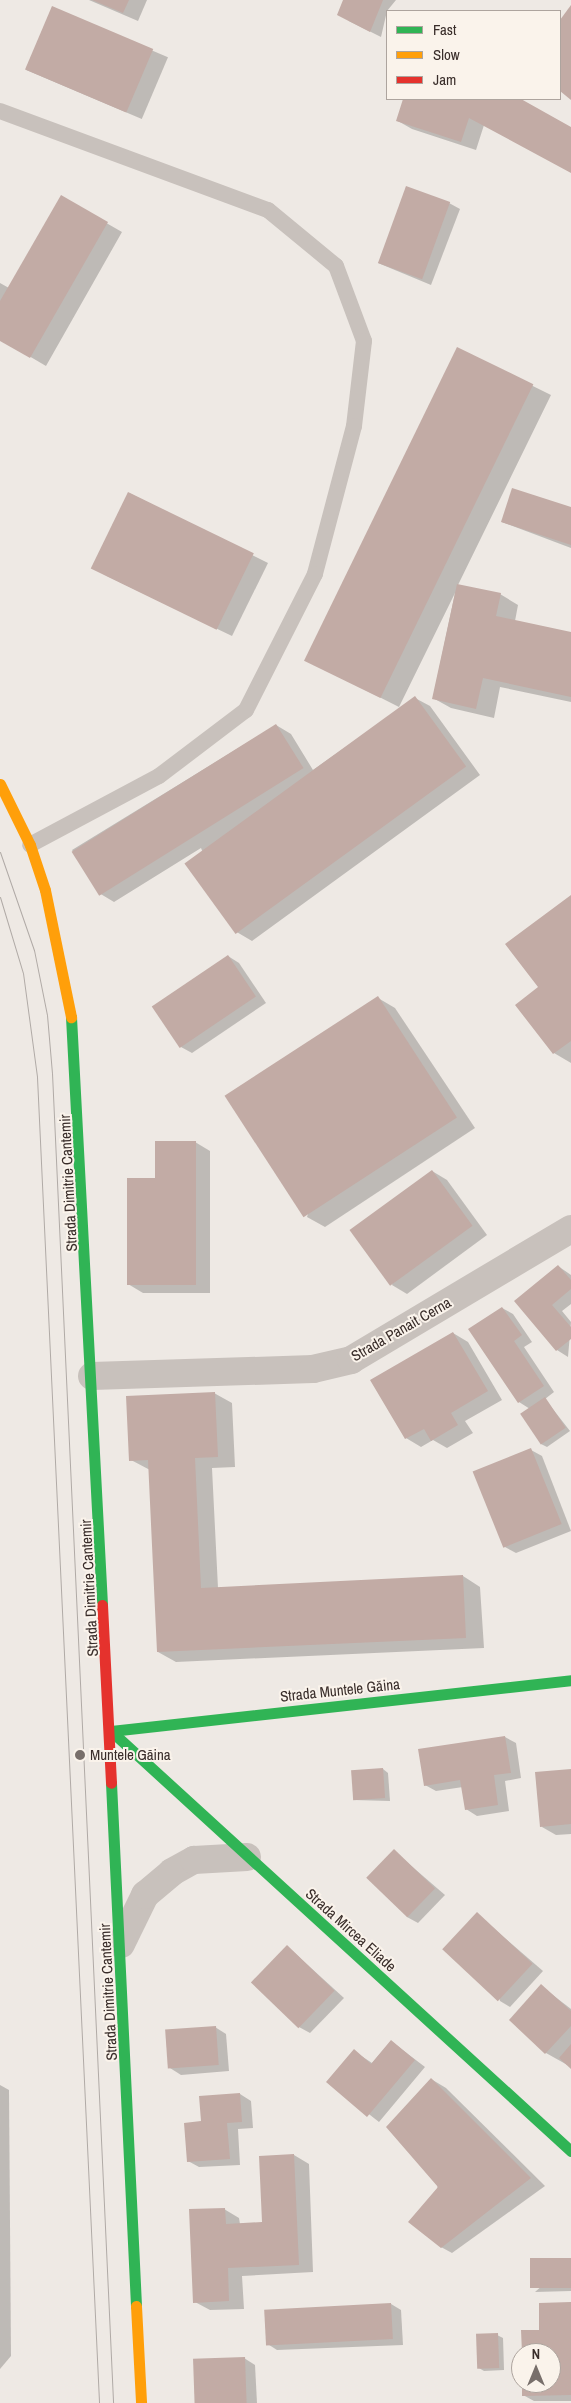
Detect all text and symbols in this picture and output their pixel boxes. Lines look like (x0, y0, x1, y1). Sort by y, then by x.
legend (386, 10, 561, 100)
text: Fast (433, 19, 456, 40)
text: Slow (433, 44, 460, 65)
text: Jam (433, 69, 456, 90)
street label: Strada Dimitrie Cantemir (55, 1114, 81, 1252)
street label: Strada Panait Cerna (348, 1293, 454, 1365)
street label: Strada Dimitrie Cantemir (76, 1519, 102, 1657)
street label: Strada Muntele Găina (279, 1675, 401, 1705)
place label: Muntele Găina (90, 1746, 171, 1764)
marker: Muntele Găina (74, 1749, 86, 1761)
street label: Strada Mircea Eliade (302, 1885, 400, 1975)
street label: Strada Dimitrie Cantemir (95, 1923, 121, 2061)
north arrow (511, 2343, 561, 2393)
text: N (532, 2345, 540, 2363)

